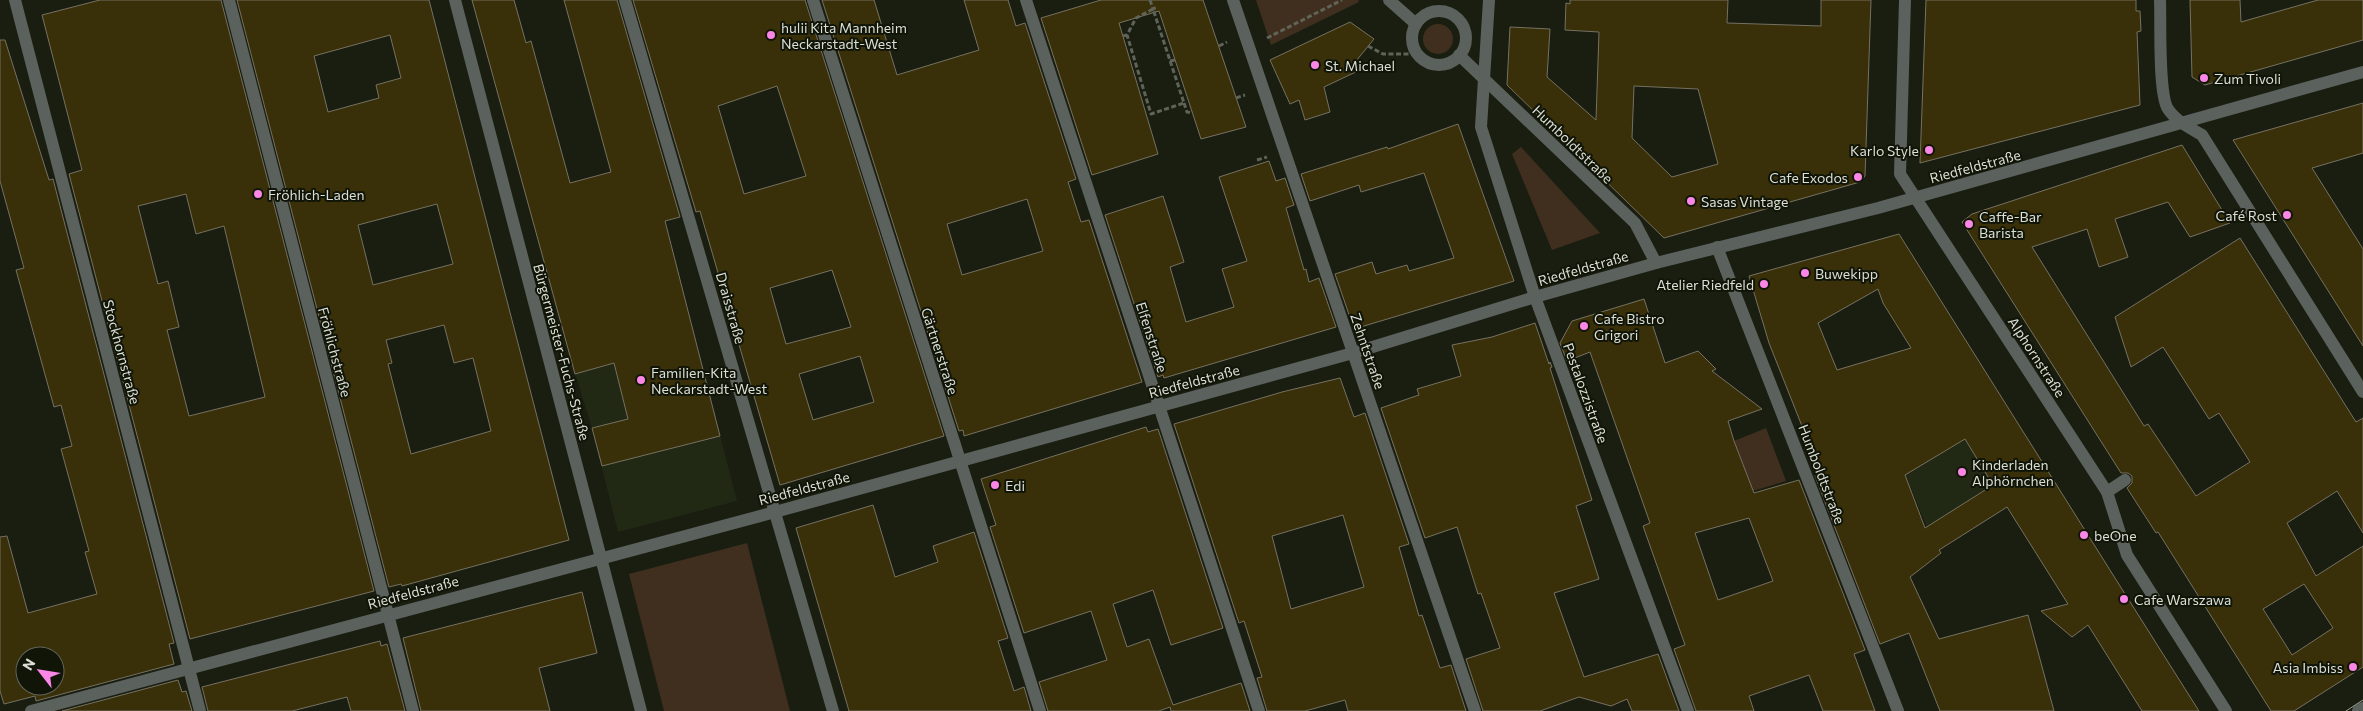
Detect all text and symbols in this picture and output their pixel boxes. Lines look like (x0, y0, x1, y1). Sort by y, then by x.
place label: hulii Kita Mannheim Neckarstadt-West (781, 19, 907, 52)
marker: hulii Kita Mannheim Neckarstadt-West (765, 29, 777, 41)
place label: St. Michael (1325, 57, 1395, 74)
marker: St. Michael (1309, 59, 1321, 71)
place label: Zum Tivoli (2214, 70, 2281, 87)
marker: Zum Tivoli (2198, 72, 2210, 84)
street label: Humboldtstraße (1529, 101, 1617, 187)
place label: Karlo Style (1850, 142, 1919, 159)
marker: Karlo Style (1923, 144, 1935, 156)
street label: Riedfeldstraße (1928, 146, 2022, 186)
place label: Cafe Exodos (1769, 169, 1848, 186)
marker: Cafe Exodos (1852, 171, 1864, 183)
place label: Fröhlich-Laden (268, 186, 364, 203)
marker: Fröhlich-Laden (252, 188, 264, 200)
place label: Sasas Vintage (1701, 193, 1788, 210)
marker: Sasas Vintage (1685, 195, 1697, 207)
place label: Café Rost (2216, 207, 2277, 224)
place label: Caffe-Bar Barista (1979, 208, 2042, 241)
marker: Café Rost (2281, 209, 2293, 221)
marker: Caffe-Bar Barista (1963, 218, 1975, 230)
street label: Riedfeldstraße (1536, 247, 1630, 289)
street label: Bürgermeister-Fuchs-Straße (530, 262, 594, 442)
place label: Buwekipp (1815, 265, 1878, 282)
marker: Buwekipp (1799, 267, 1811, 279)
street label: Draisstraße (713, 270, 749, 346)
place label: Atelier Riedfeld (1656, 276, 1754, 293)
marker: Atelier Riedfeld (1758, 278, 1770, 290)
street label: Stockhornstraße (100, 298, 144, 406)
street label: Elfenstraße (1133, 300, 1171, 374)
street label: Fröhlichstraße (315, 305, 355, 399)
street label: Gärtnerstraße (918, 305, 962, 397)
place label: Cafe Bistro Grigori (1594, 310, 1665, 343)
street label: Zehntstraße (1347, 311, 1389, 391)
street label: Alphornstraße (2005, 314, 2069, 400)
marker: Cafe Bistro Grigori (1578, 320, 1590, 332)
street label: Pestalozzistraße (1560, 341, 1612, 445)
street label: Riedfeldstraße (1147, 361, 1241, 401)
place label: Familien-Kita Neckarstadt-West (651, 364, 768, 397)
marker: Familien-Kita Neckarstadt-West (635, 374, 647, 386)
street label: Humboldtstraße (1795, 422, 1849, 526)
place label: Kinderladen Alphörnchen (1972, 456, 2054, 489)
marker: Kinderladen Alphörnchen (1956, 466, 1968, 478)
street label: Riedfeldstraße (757, 468, 851, 508)
place label: Edi (1005, 477, 1025, 494)
marker: Edi (989, 479, 1001, 491)
place label: beOne (2094, 527, 2137, 544)
marker: beOne (2078, 529, 2090, 541)
street label: Riedfeldstraße (366, 572, 460, 612)
place label: Cafe Warszawa (2134, 591, 2231, 608)
marker: Cafe Warszawa (2118, 593, 2130, 605)
north arrow (15, 646, 65, 696)
text: N (18, 655, 38, 673)
place label: Asia Imbiss (2273, 659, 2343, 676)
marker: Asia Imbiss (2347, 661, 2359, 673)

